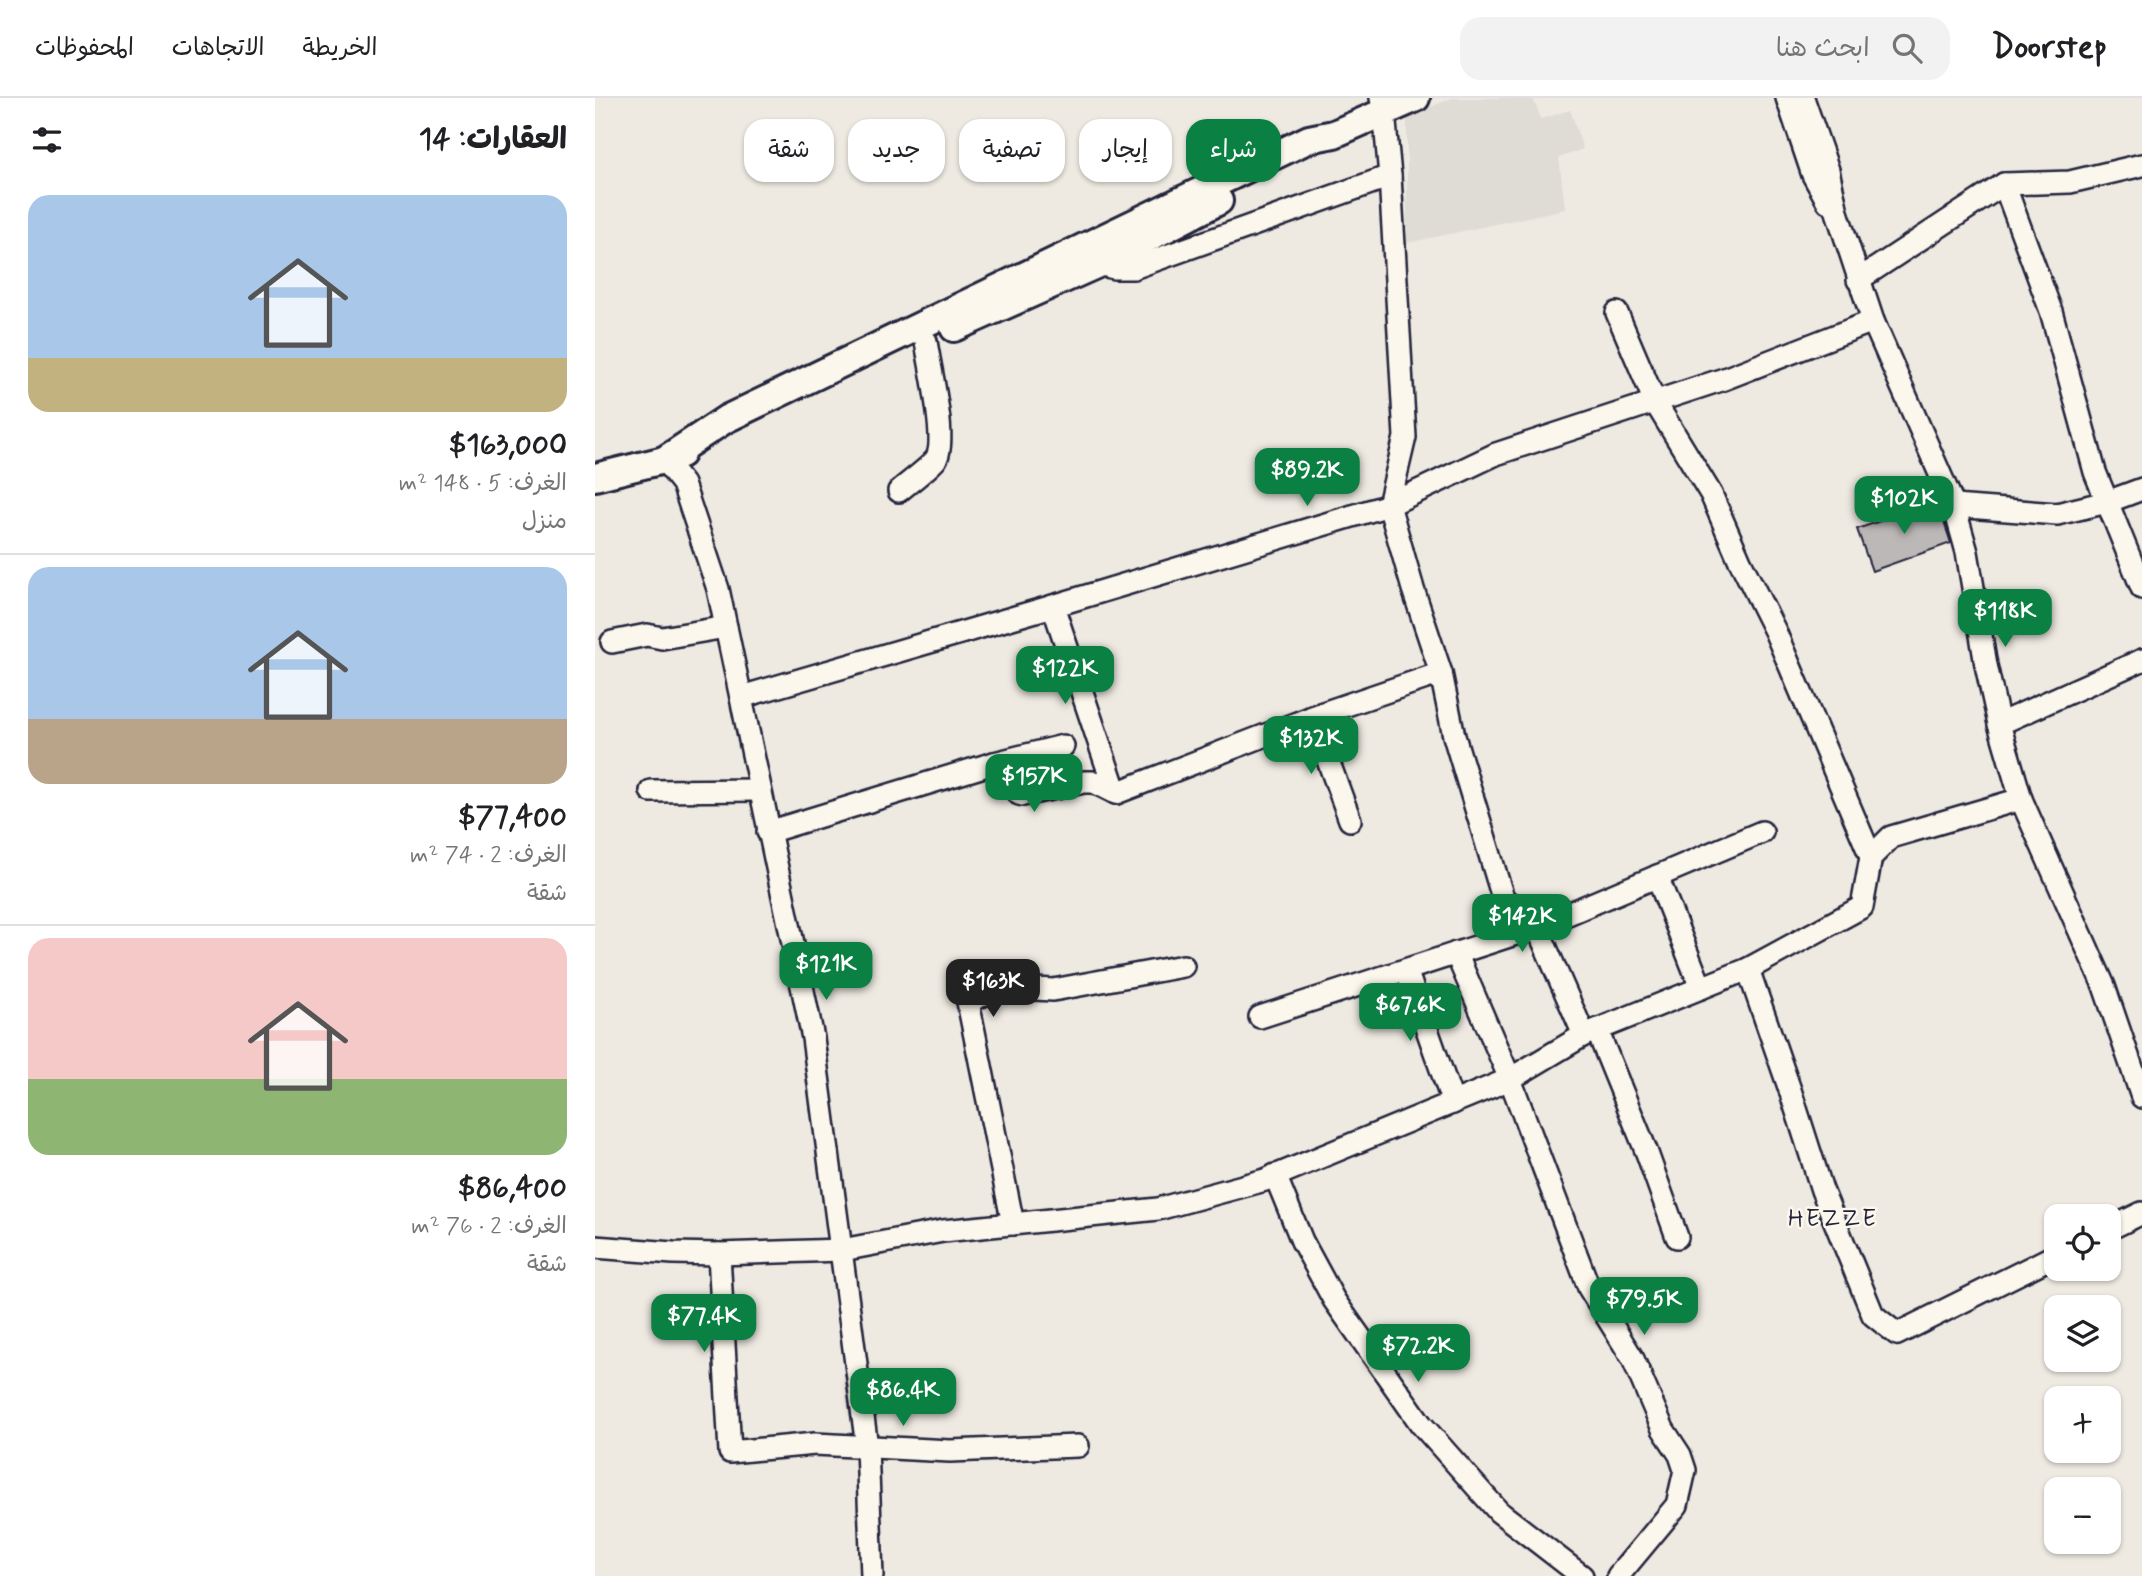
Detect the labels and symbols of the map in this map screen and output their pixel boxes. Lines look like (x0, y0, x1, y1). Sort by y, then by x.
pin: $89.2K (1250, 448, 1364, 508)
pin: $102K (1855, 476, 1953, 536)
pin: $118K (1956, 589, 2054, 649)
pin: $122K (1016, 646, 1114, 706)
pin: $132K (1262, 716, 1360, 776)
pin: $157K (985, 754, 1083, 814)
pin: $142K (1473, 894, 1571, 954)
pin: $121K (777, 942, 875, 1002)
pin: $163K (944, 960, 1042, 1019)
pin: $67.6K (1353, 984, 1467, 1043)
district label: HEZZE (1788, 1204, 1878, 1235)
pin: $79.5K (1587, 1278, 1701, 1337)
pin: $77.4K (647, 1294, 761, 1354)
pin: $72.2K (1361, 1324, 1475, 1384)
pin: $86.4K (846, 1368, 960, 1428)

